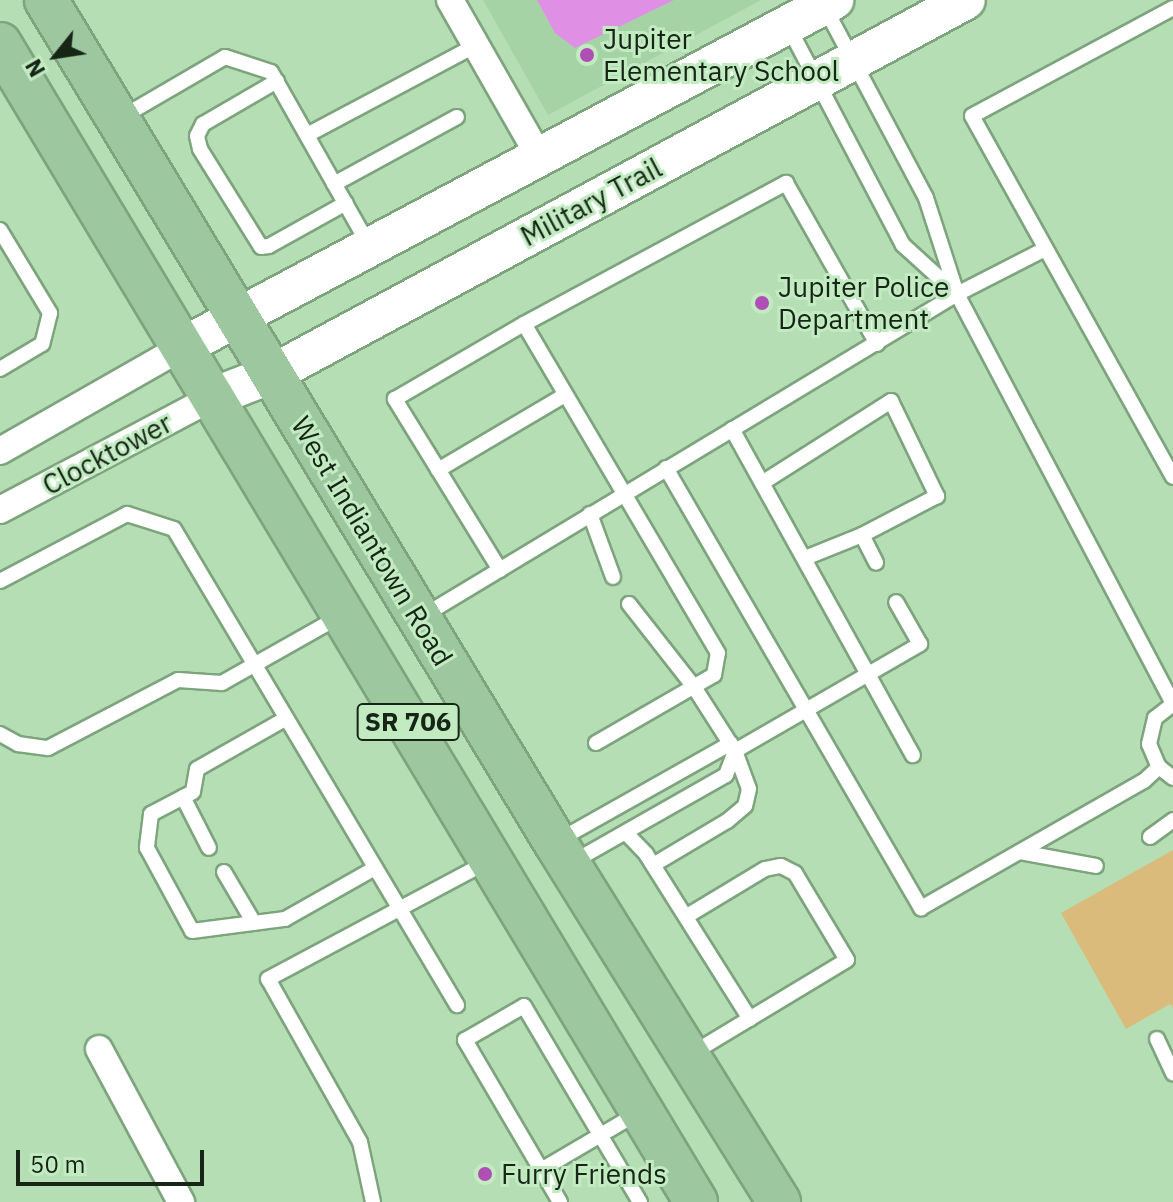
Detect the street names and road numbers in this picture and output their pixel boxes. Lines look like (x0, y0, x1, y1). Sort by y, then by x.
street label: Military Trail (515, 151, 667, 253)
street label: Clocktower (37, 406, 177, 502)
street label: West Indiantown Road (284, 410, 460, 672)
road number: SR 706 (356, 700, 460, 744)

